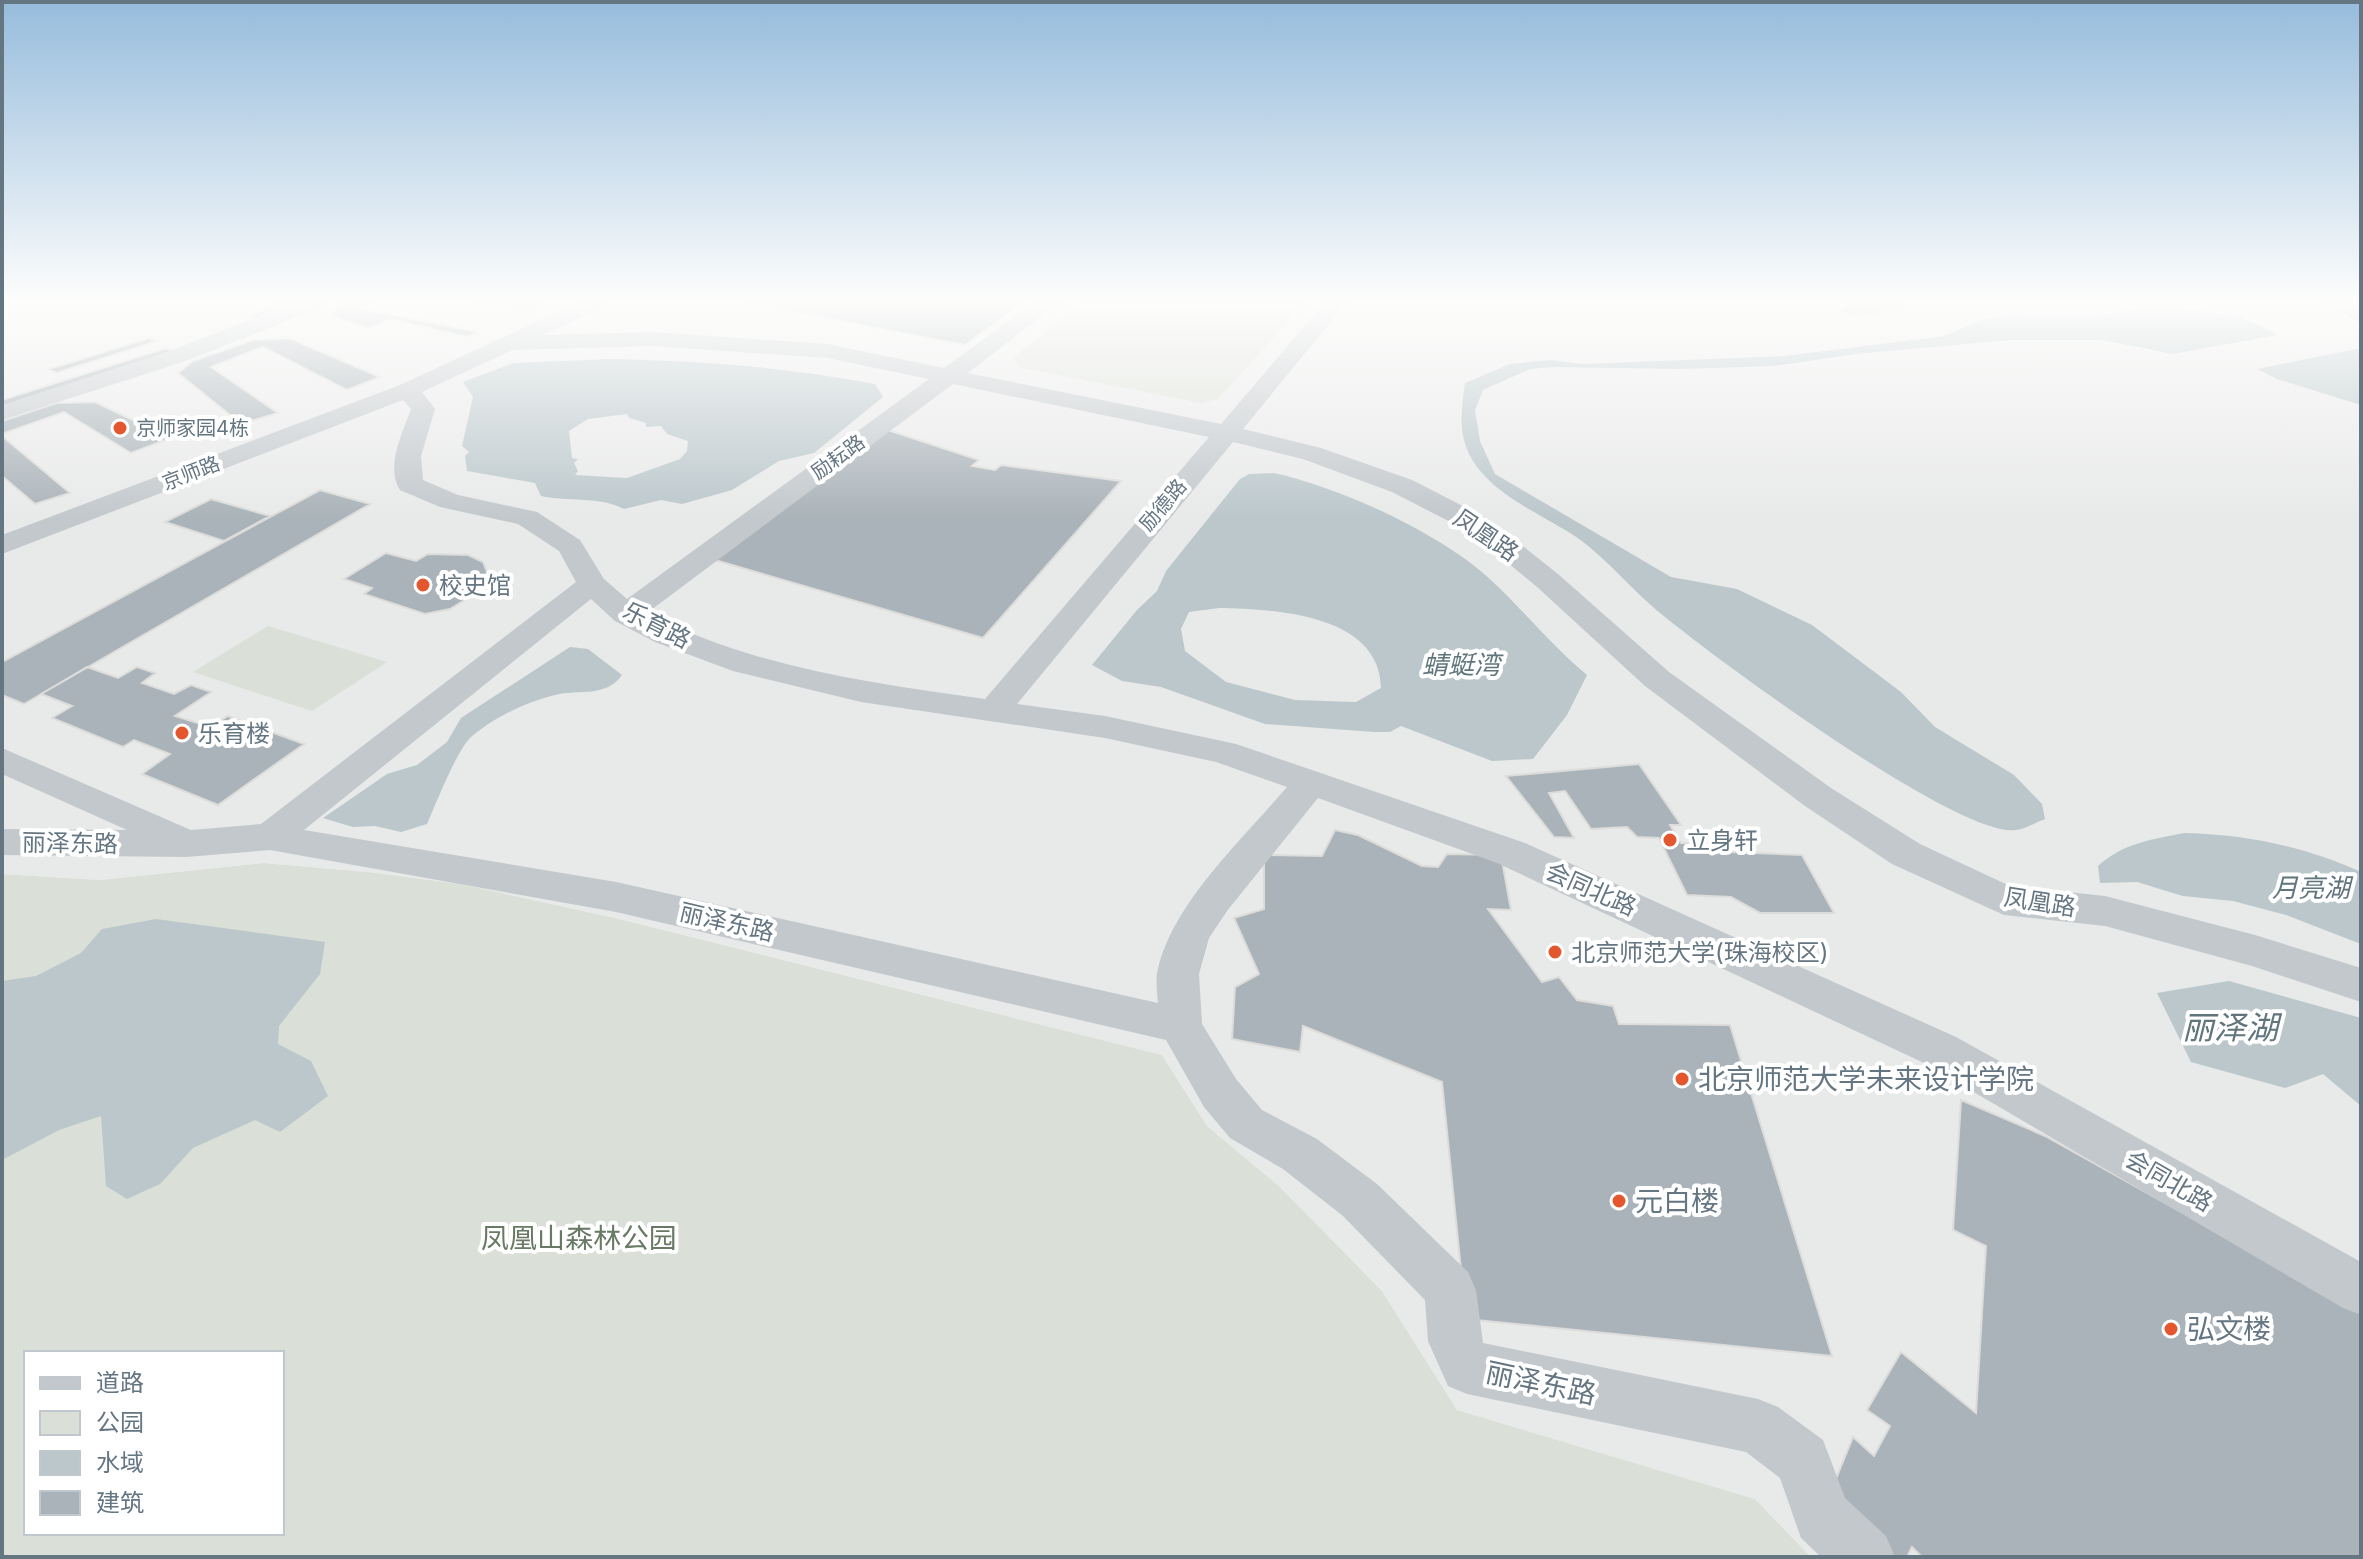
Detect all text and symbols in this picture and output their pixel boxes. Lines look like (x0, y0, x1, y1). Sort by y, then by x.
place label: 京师家园4栋 (136, 416, 249, 440)
marker: 京师家园4栋 (111, 419, 129, 437)
street label: 励耘路 (807, 430, 869, 484)
street label: 京师路 (159, 451, 223, 495)
street label: 励德路 (1135, 474, 1191, 536)
street label: 凤凰路 (1448, 503, 1524, 567)
place label: 校史馆 (439, 571, 511, 600)
marker: 校史馆 (414, 576, 432, 594)
street label: 乐育路 (618, 596, 696, 654)
water label: 蜻蜓湾 (1422, 649, 1504, 680)
place label: 乐育楼 (198, 719, 270, 748)
marker: 乐育楼 (173, 724, 191, 742)
place label: 立身轩 (1686, 826, 1758, 855)
street label: 丽泽东路 (22, 828, 118, 858)
marker: 立身轩 (1661, 831, 1679, 849)
street label: 会同北路 (1541, 856, 1641, 922)
water label: 月亮湖 (2272, 872, 2354, 903)
street label: 凤凰路 (2002, 882, 2078, 922)
street label: 丽泽东路 (677, 897, 777, 947)
place label: 北京师范大学(珠海校区) (1571, 938, 1829, 967)
marker: 北京师范大学(珠海校区) (1546, 943, 1564, 961)
water label: 丽泽湖 (2182, 1008, 2283, 1047)
place label: 北京师范大学未来设计学院 (1698, 1062, 2034, 1096)
marker: 北京师范大学未来设计学院 (1673, 1070, 1691, 1088)
street label: 会同北路 (2120, 1144, 2218, 1218)
place label: 元白楼 (1635, 1184, 1719, 1218)
marker: 元白楼 (1610, 1192, 1628, 1210)
park label: 凤凰山森林公园 (481, 1221, 677, 1255)
place label: 弘文楼 (2187, 1312, 2271, 1346)
marker: 弘文楼 (2162, 1320, 2180, 1338)
legend (24, 1351, 284, 1535)
street label: 丽泽东路 (1483, 1355, 1599, 1411)
text: 道路 (96, 1368, 144, 1397)
text: 公园 (96, 1408, 144, 1437)
text: 水域 (96, 1448, 144, 1477)
text: 建筑 (96, 1488, 144, 1517)

